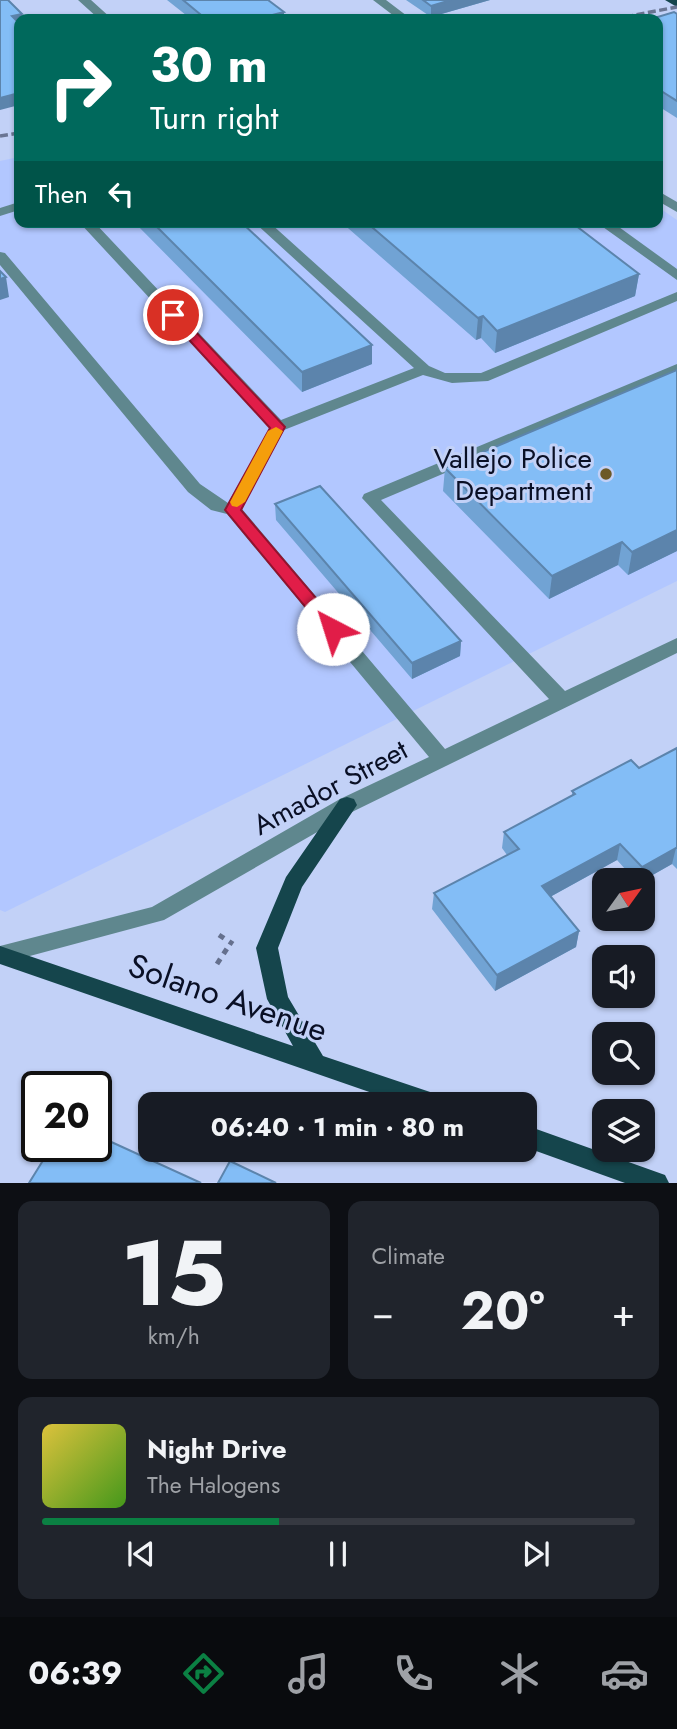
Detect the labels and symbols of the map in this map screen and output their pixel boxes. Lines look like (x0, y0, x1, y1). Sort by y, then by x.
pin (143, 285, 203, 345)
place label: Vallejo Police Department (434, 438, 592, 511)
marker: Vallejo Police Department (598, 466, 614, 482)
position arrow (296, 592, 370, 666)
street label: Amador Street (246, 729, 415, 845)
north arrow (592, 868, 654, 931)
street label: Solano Avenue (122, 941, 334, 1053)
speed limit sign: 20 (21, 1071, 112, 1162)

